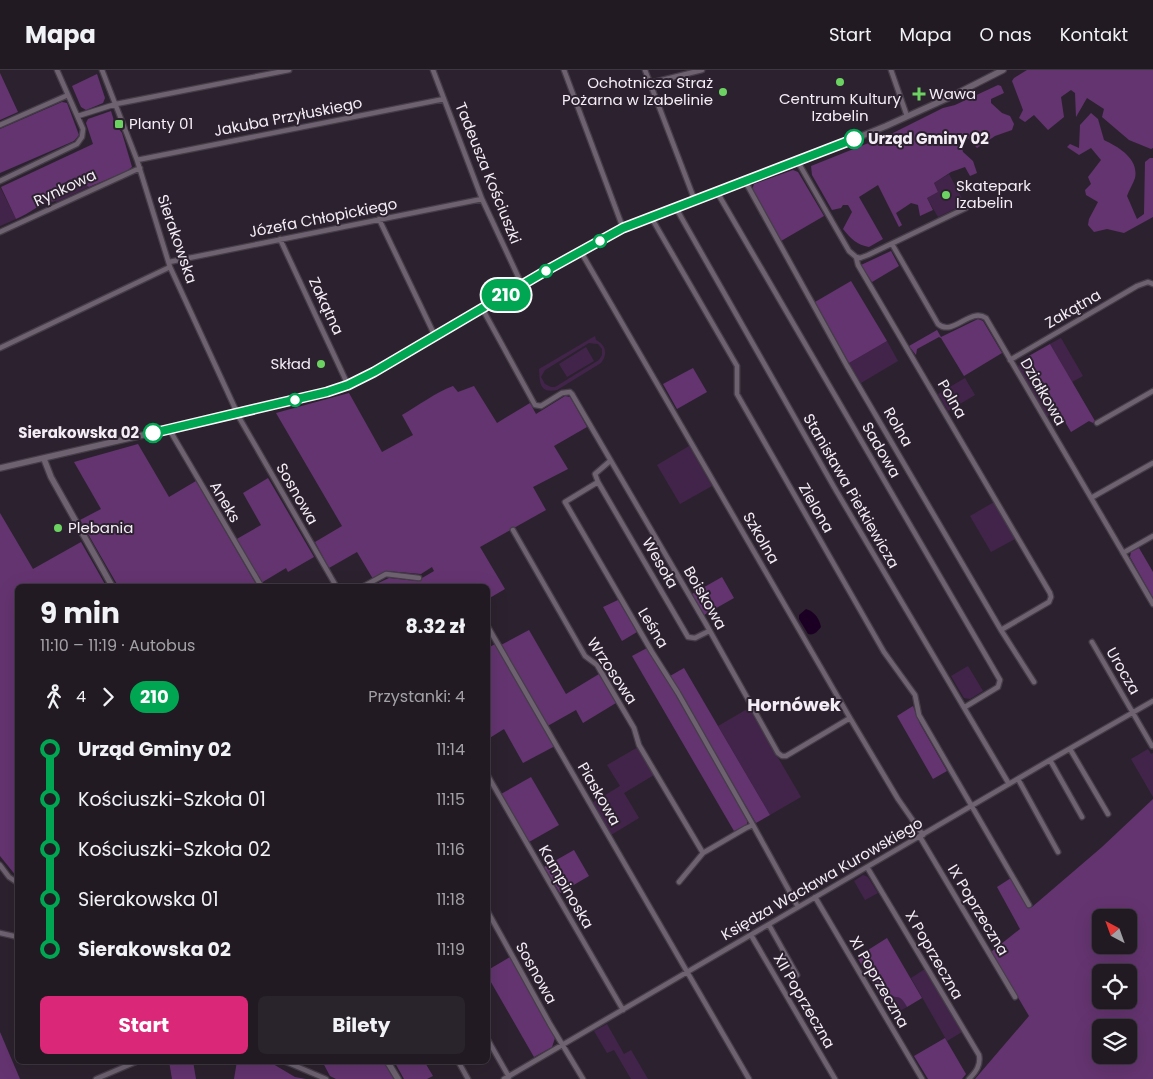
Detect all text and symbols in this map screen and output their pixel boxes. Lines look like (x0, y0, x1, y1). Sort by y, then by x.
text: Mapa (25, 18, 96, 51)
text: Start (829, 22, 872, 47)
text: Mapa (900, 22, 952, 47)
text: O nas (980, 22, 1032, 47)
text: Kontakt (1060, 22, 1128, 47)
place label: Ochotnicza Straż Pożarna w Izabelinie (562, 72, 713, 110)
marker: Centrum Kultury Izabelin (834, 76, 846, 88)
place label: Wawa (929, 83, 976, 104)
marker: Ochotnicza Straż Pożarna w Izabelinie (717, 86, 729, 98)
place label: Centrum Kultury Izabelin (779, 88, 902, 126)
marker: Wawa (913, 88, 925, 100)
street label: Jakuba Przyłuskiego (212, 92, 364, 141)
street label: Tadeusza Kościuszki (450, 99, 526, 247)
place label: Planty 01 (129, 113, 193, 134)
marker: Planty 01 (113, 118, 125, 130)
place label: Urząd Gminy 02 (868, 128, 989, 149)
marker: Urząd Gminy 02 (844, 129, 864, 149)
street label: Rynkowa (30, 164, 100, 211)
place label: Skatepark Izabelin (956, 175, 1031, 213)
marker: Skatepark Izabelin (940, 189, 952, 201)
street label: Sierakowska (152, 192, 203, 286)
street label: Józefa Chłopickiego (247, 193, 399, 242)
unlabelled marker (593, 234, 607, 248)
unlabelled marker (539, 264, 553, 278)
street label: Zakątna (304, 274, 349, 338)
line badge: 210 (477, 279, 535, 311)
text: 210 (492, 282, 520, 307)
street label: Zakątna (1041, 284, 1105, 333)
place label: Skład (270, 353, 311, 374)
street label: Działkowa (1016, 354, 1071, 429)
marker: Skład (315, 358, 327, 370)
street label: Polna (933, 375, 972, 422)
unlabelled marker (288, 393, 302, 407)
street label: Rolna (879, 403, 918, 450)
street label: Stanisława Pietkiewicza (798, 409, 904, 572)
street label: Sadowa (857, 418, 906, 481)
place label: Sierakowska 02 (18, 422, 139, 443)
marker: Sierakowska 02 (143, 423, 163, 443)
street label: Sosnowa (271, 459, 323, 528)
street label: Aneks (205, 477, 246, 526)
street label: Zielona (794, 479, 839, 536)
street label: Szkolna (738, 508, 785, 567)
place label: Plebania (68, 517, 133, 538)
marker: Plebania (52, 522, 64, 534)
street label: Wesoła (638, 534, 683, 592)
street label: Boiskowa (679, 562, 732, 633)
text: 9 min (40, 594, 120, 633)
street label: Leśna (633, 604, 674, 652)
text: 8.32 zł (405, 613, 465, 640)
street label: Wrzosowa (582, 633, 643, 708)
text: 11:10 – 11:19 · Autobus (40, 634, 195, 657)
street label: Urocza (1101, 643, 1145, 698)
icon: walk (40, 683, 68, 711)
icon: forward (94, 683, 122, 711)
text: 210 (140, 684, 169, 709)
text: 4 (76, 685, 86, 708)
text: Przystanki: 4 (368, 685, 465, 708)
district label: Hornówek (747, 692, 842, 717)
text: Urząd Gminy 02 (78, 736, 231, 763)
text: 11:14 (436, 738, 465, 761)
street label: Piaskowa (573, 758, 626, 829)
text: Kościuszki-Szkoła 01 (78, 786, 266, 813)
text: 11:15 (436, 788, 465, 811)
street label: Księdza Wacława Kurowskiego (717, 812, 926, 945)
text: Kościuszki-Szkoła 02 (78, 836, 271, 863)
text: 11:16 (436, 838, 465, 861)
street label: Kampinoska (534, 841, 599, 932)
street label: IX Poprzeczna (943, 860, 1014, 959)
text: Sierakowska 01 (78, 886, 219, 913)
text: 11:18 (436, 888, 465, 911)
street label: X Poprzeczna (901, 907, 968, 1003)
north arrow (1092, 909, 1138, 954)
map controls (1092, 909, 1137, 1064)
street label: XI Poprzeczna (845, 932, 914, 1032)
text: Sierakowska 02 (78, 936, 231, 963)
text: 11:19 (436, 938, 465, 961)
street label: Sosnowa (511, 938, 562, 1008)
street label: XII Poprzeczna (769, 949, 840, 1052)
button: locate (1092, 964, 1137, 1009)
button: Start (40, 996, 248, 1054)
button: Bilety (258, 996, 465, 1054)
button: layers (1092, 1019, 1137, 1064)

